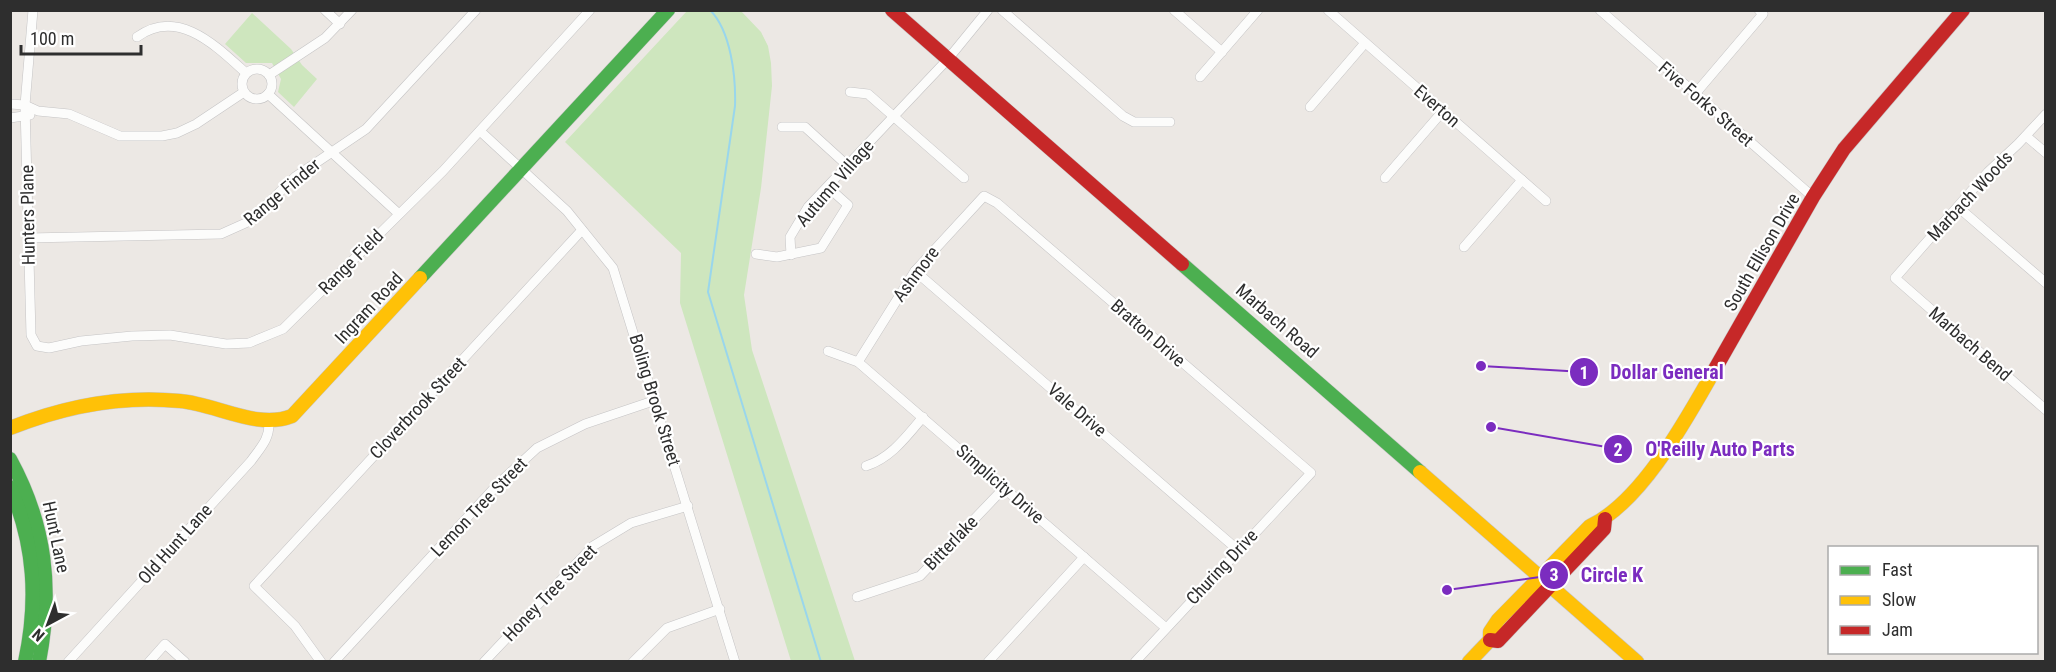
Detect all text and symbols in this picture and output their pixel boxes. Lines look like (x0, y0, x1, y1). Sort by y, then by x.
scale bar (21, 18, 141, 56)
text: 100 m (30, 28, 74, 49)
street label: Five Forks Street (1655, 57, 1758, 150)
street label: Everton (1410, 80, 1464, 131)
street label: Autumn Village (791, 135, 878, 230)
street label: Marbach Woods (1923, 146, 2017, 245)
street label: Range Finder (239, 153, 324, 229)
street label: Hunters Plane (16, 165, 39, 265)
street label: South Ellison Drive (1719, 189, 1804, 314)
street label: Range Field (314, 225, 387, 298)
street label: Ashmore (888, 242, 943, 305)
street label: Ingram Road (330, 268, 407, 348)
street label: Marbach Road (1232, 279, 1323, 362)
street label: Bratton Drive (1107, 295, 1190, 371)
street label: Marbach Bend (1925, 302, 2016, 385)
street label: Boling Brook Street (625, 332, 685, 468)
street label: Cloverbrook Street (365, 352, 470, 463)
callout: Dollar General (1569, 353, 1736, 391)
text: Dollar General (1610, 360, 1724, 384)
text: 1 (1579, 362, 1589, 383)
street label: Vale Drive (1044, 378, 1111, 441)
callout: O'Reilly Auto Parts (1603, 430, 1807, 468)
text: O'Reilly Auto Parts (1645, 437, 1795, 461)
text: 2 (1613, 439, 1623, 460)
street label: Simplicity Drive (952, 440, 1049, 527)
street label: Lemon Tree Street (426, 453, 531, 560)
street label: Hunt Lane (39, 499, 74, 574)
street label: Old Hunt Lane (133, 499, 216, 588)
street label: Bitterlake (920, 511, 982, 574)
street label: Churing Drive (1182, 525, 1262, 609)
street label: Honey Tree Street (498, 540, 601, 645)
legend (1828, 546, 2038, 654)
callout: Circle K (1539, 556, 1655, 594)
text: Fast (1882, 559, 1913, 580)
text: Circle K (1581, 563, 1644, 587)
text: 3 (1549, 564, 1559, 585)
text: Slow (1882, 589, 1917, 610)
north arrow (18, 594, 78, 654)
text: Jam (1882, 619, 1913, 640)
text: N (29, 625, 48, 645)

